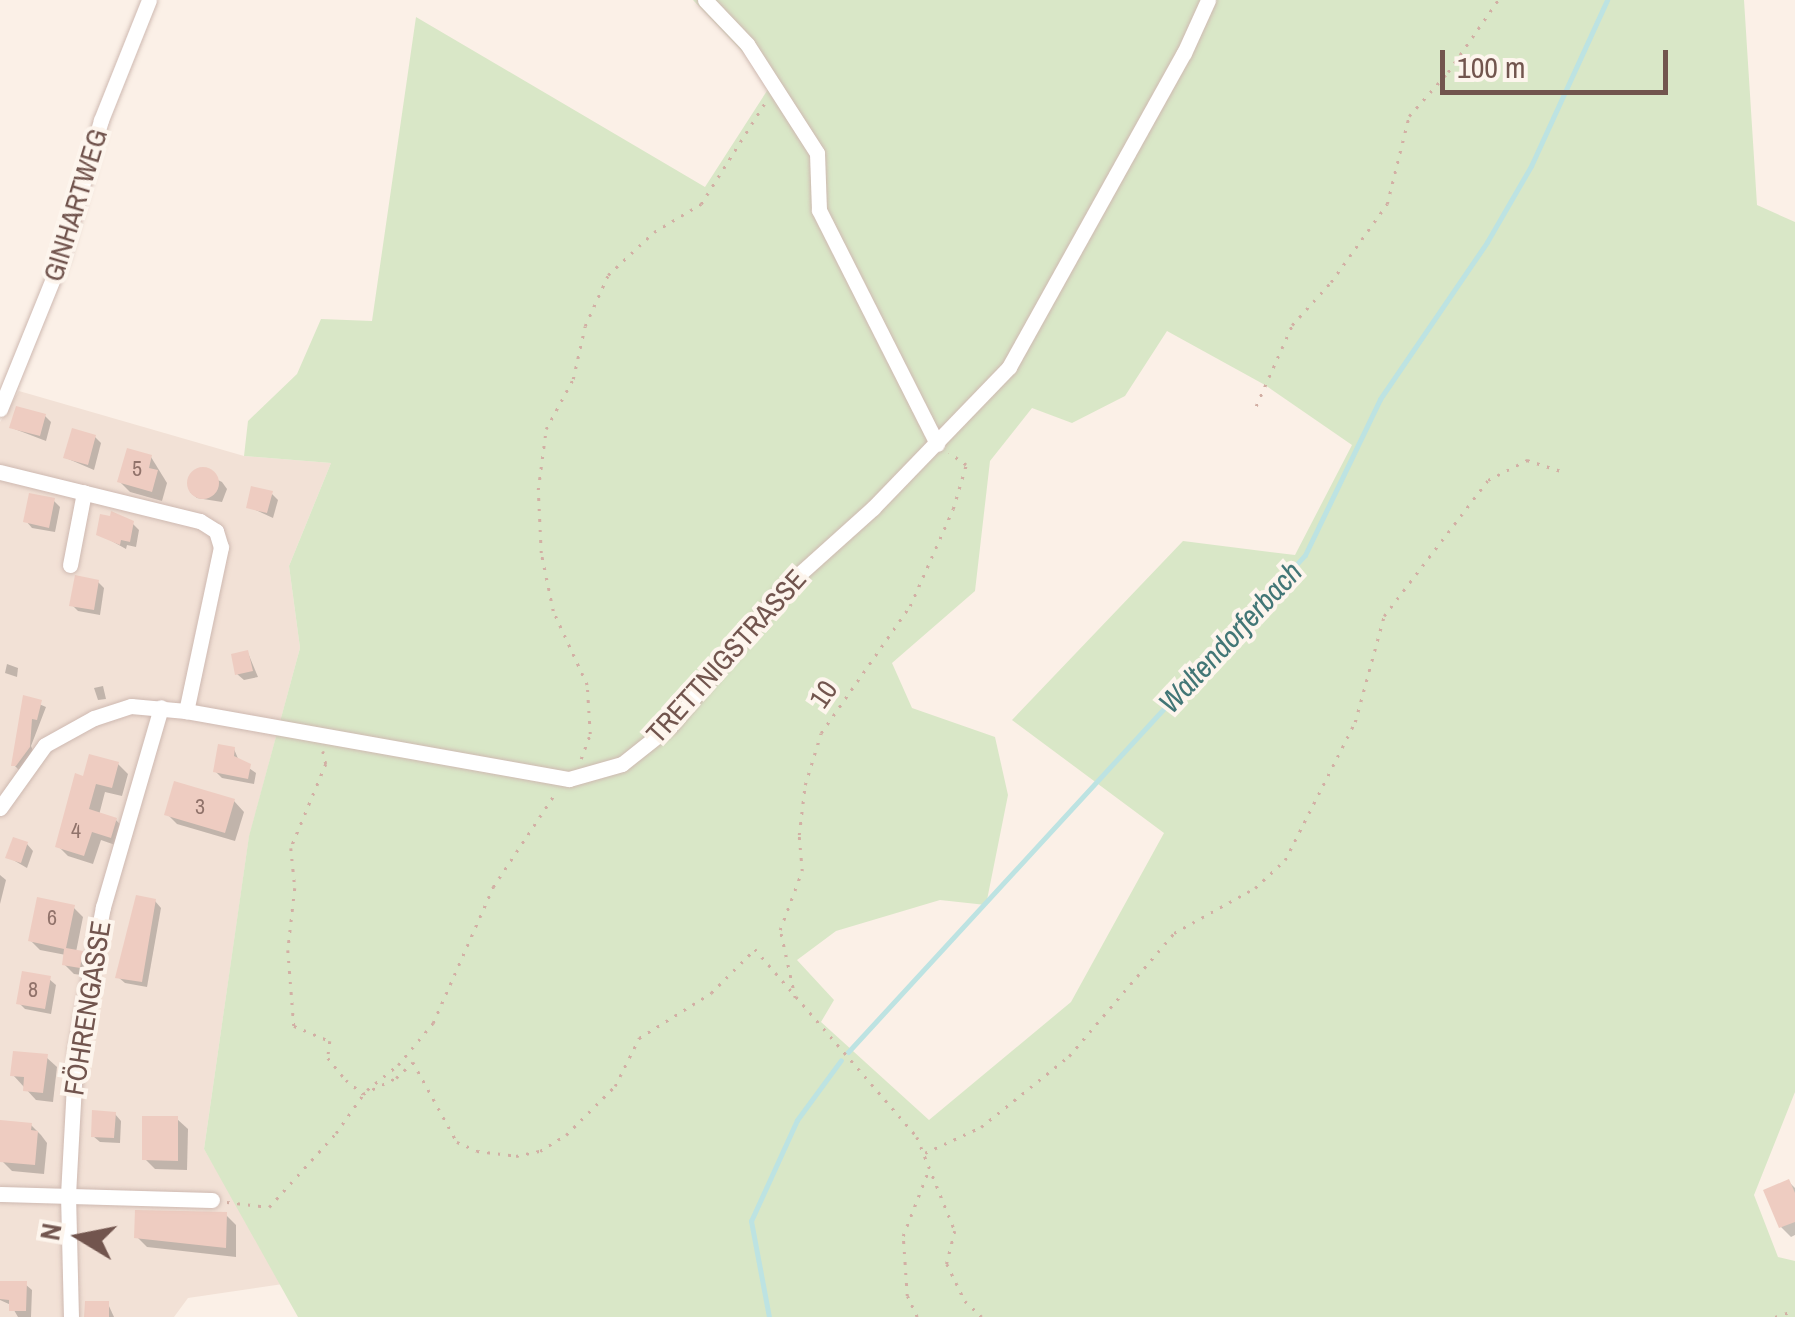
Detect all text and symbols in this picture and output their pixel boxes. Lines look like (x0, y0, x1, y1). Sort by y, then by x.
scale bar (1445, 30, 1672, 92)
text: 100 m (1457, 47, 1525, 87)
street label: GINHARTWEG (36, 125, 114, 285)
house number: 5 (132, 456, 142, 482)
water label: Waltendorferbach (1151, 554, 1309, 720)
street label: TRETTNIGSTRASSE (639, 562, 813, 750)
street label: 10 (802, 674, 844, 714)
house number: 3 (195, 794, 205, 820)
house number: 4 (71, 818, 81, 844)
house number: 6 (47, 905, 57, 931)
street label: FÖHRENGASSE (57, 918, 117, 1098)
house number: 8 (28, 977, 38, 1003)
north arrow (30, 1187, 130, 1287)
text: N (30, 1220, 71, 1243)

